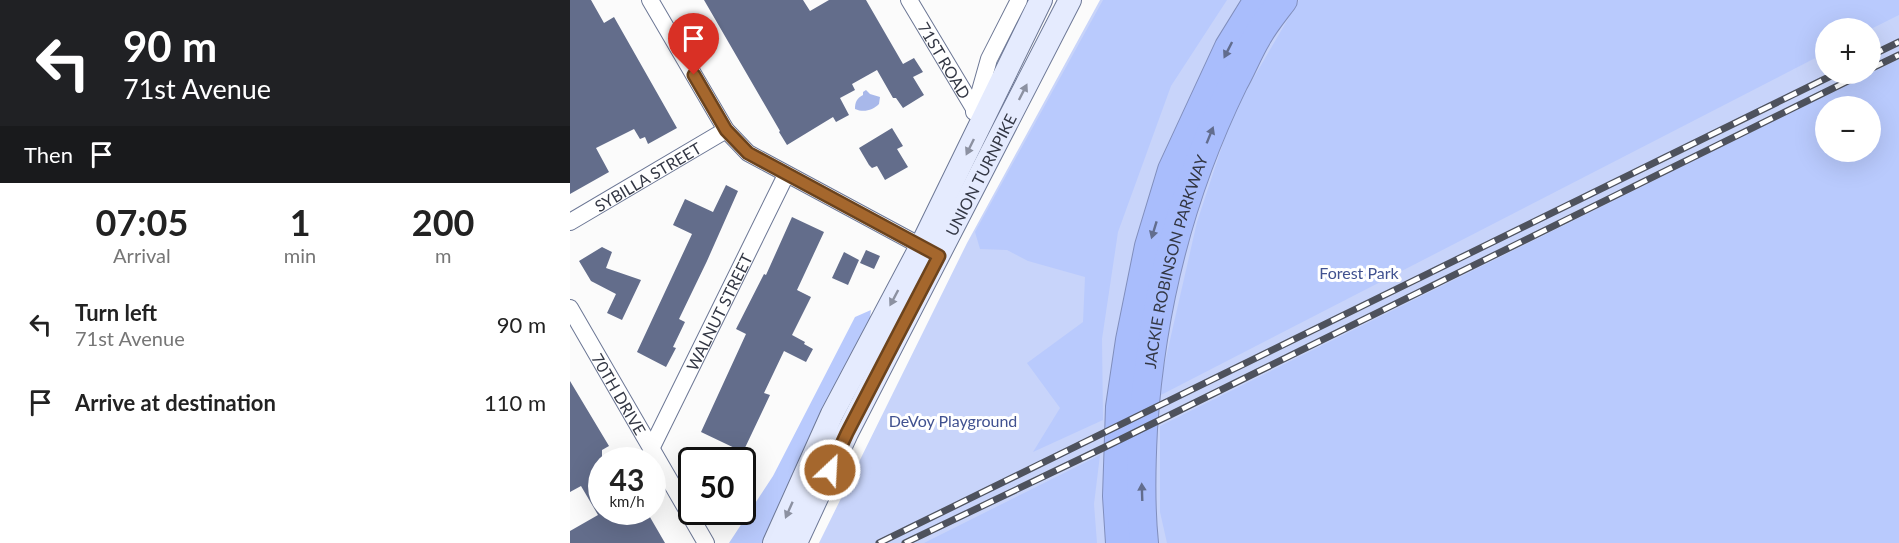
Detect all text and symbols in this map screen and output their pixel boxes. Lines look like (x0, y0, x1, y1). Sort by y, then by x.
pin (668, 13, 719, 75)
street label: 71ST ROAD (915, 18, 975, 102)
map controls (1815, 18, 1881, 162)
button: + (1815, 18, 1881, 84)
text: 90 m (123, 21, 217, 71)
icon: arrive (677, 22, 710, 55)
icon: left (24, 24, 102, 102)
one-way arrow (1223, 42, 1233, 59)
text: 71st Avenue (123, 72, 271, 105)
one-way arrow (1018, 83, 1027, 100)
button: − (1815, 96, 1881, 162)
street label: UNION TURNPIKE (941, 110, 1019, 239)
one-way arrow (1206, 126, 1215, 144)
street label: SYBILLA STREET (591, 137, 705, 215)
icon: arrive (85, 138, 118, 171)
one-way arrow (965, 138, 975, 156)
text: Then (24, 141, 73, 168)
street label: JACKIE ROBINSON PARKWAY (1139, 152, 1211, 369)
text: 07:05 (96, 200, 188, 244)
text: 1 (290, 200, 311, 244)
text: 200 (412, 200, 474, 244)
one-way arrow (1149, 221, 1158, 239)
text: Arrival (113, 243, 171, 267)
text: min (284, 243, 316, 267)
text: m (435, 243, 451, 267)
street label: WALNUT STREET (682, 250, 756, 373)
park label: Forest Park (1319, 263, 1400, 282)
one-way arrow (889, 290, 899, 307)
text: Turn left (75, 299, 157, 326)
icon: left (24, 308, 57, 341)
text: 90 m (497, 311, 546, 338)
text: 71st Avenue (75, 326, 185, 350)
street label: 70TH DRIVE (589, 349, 651, 438)
icon: arrive (24, 386, 57, 419)
text: Arrive at destination (75, 389, 276, 416)
text: 110 m (484, 389, 546, 416)
park label: DeVoy Playground (889, 411, 1017, 430)
position arrow (798, 438, 862, 502)
speed limit sign: 50 (678, 447, 756, 525)
text: 43 (610, 461, 644, 497)
one-way arrow (1137, 482, 1147, 501)
text: km/h (609, 492, 645, 510)
one-way arrow (784, 502, 793, 519)

